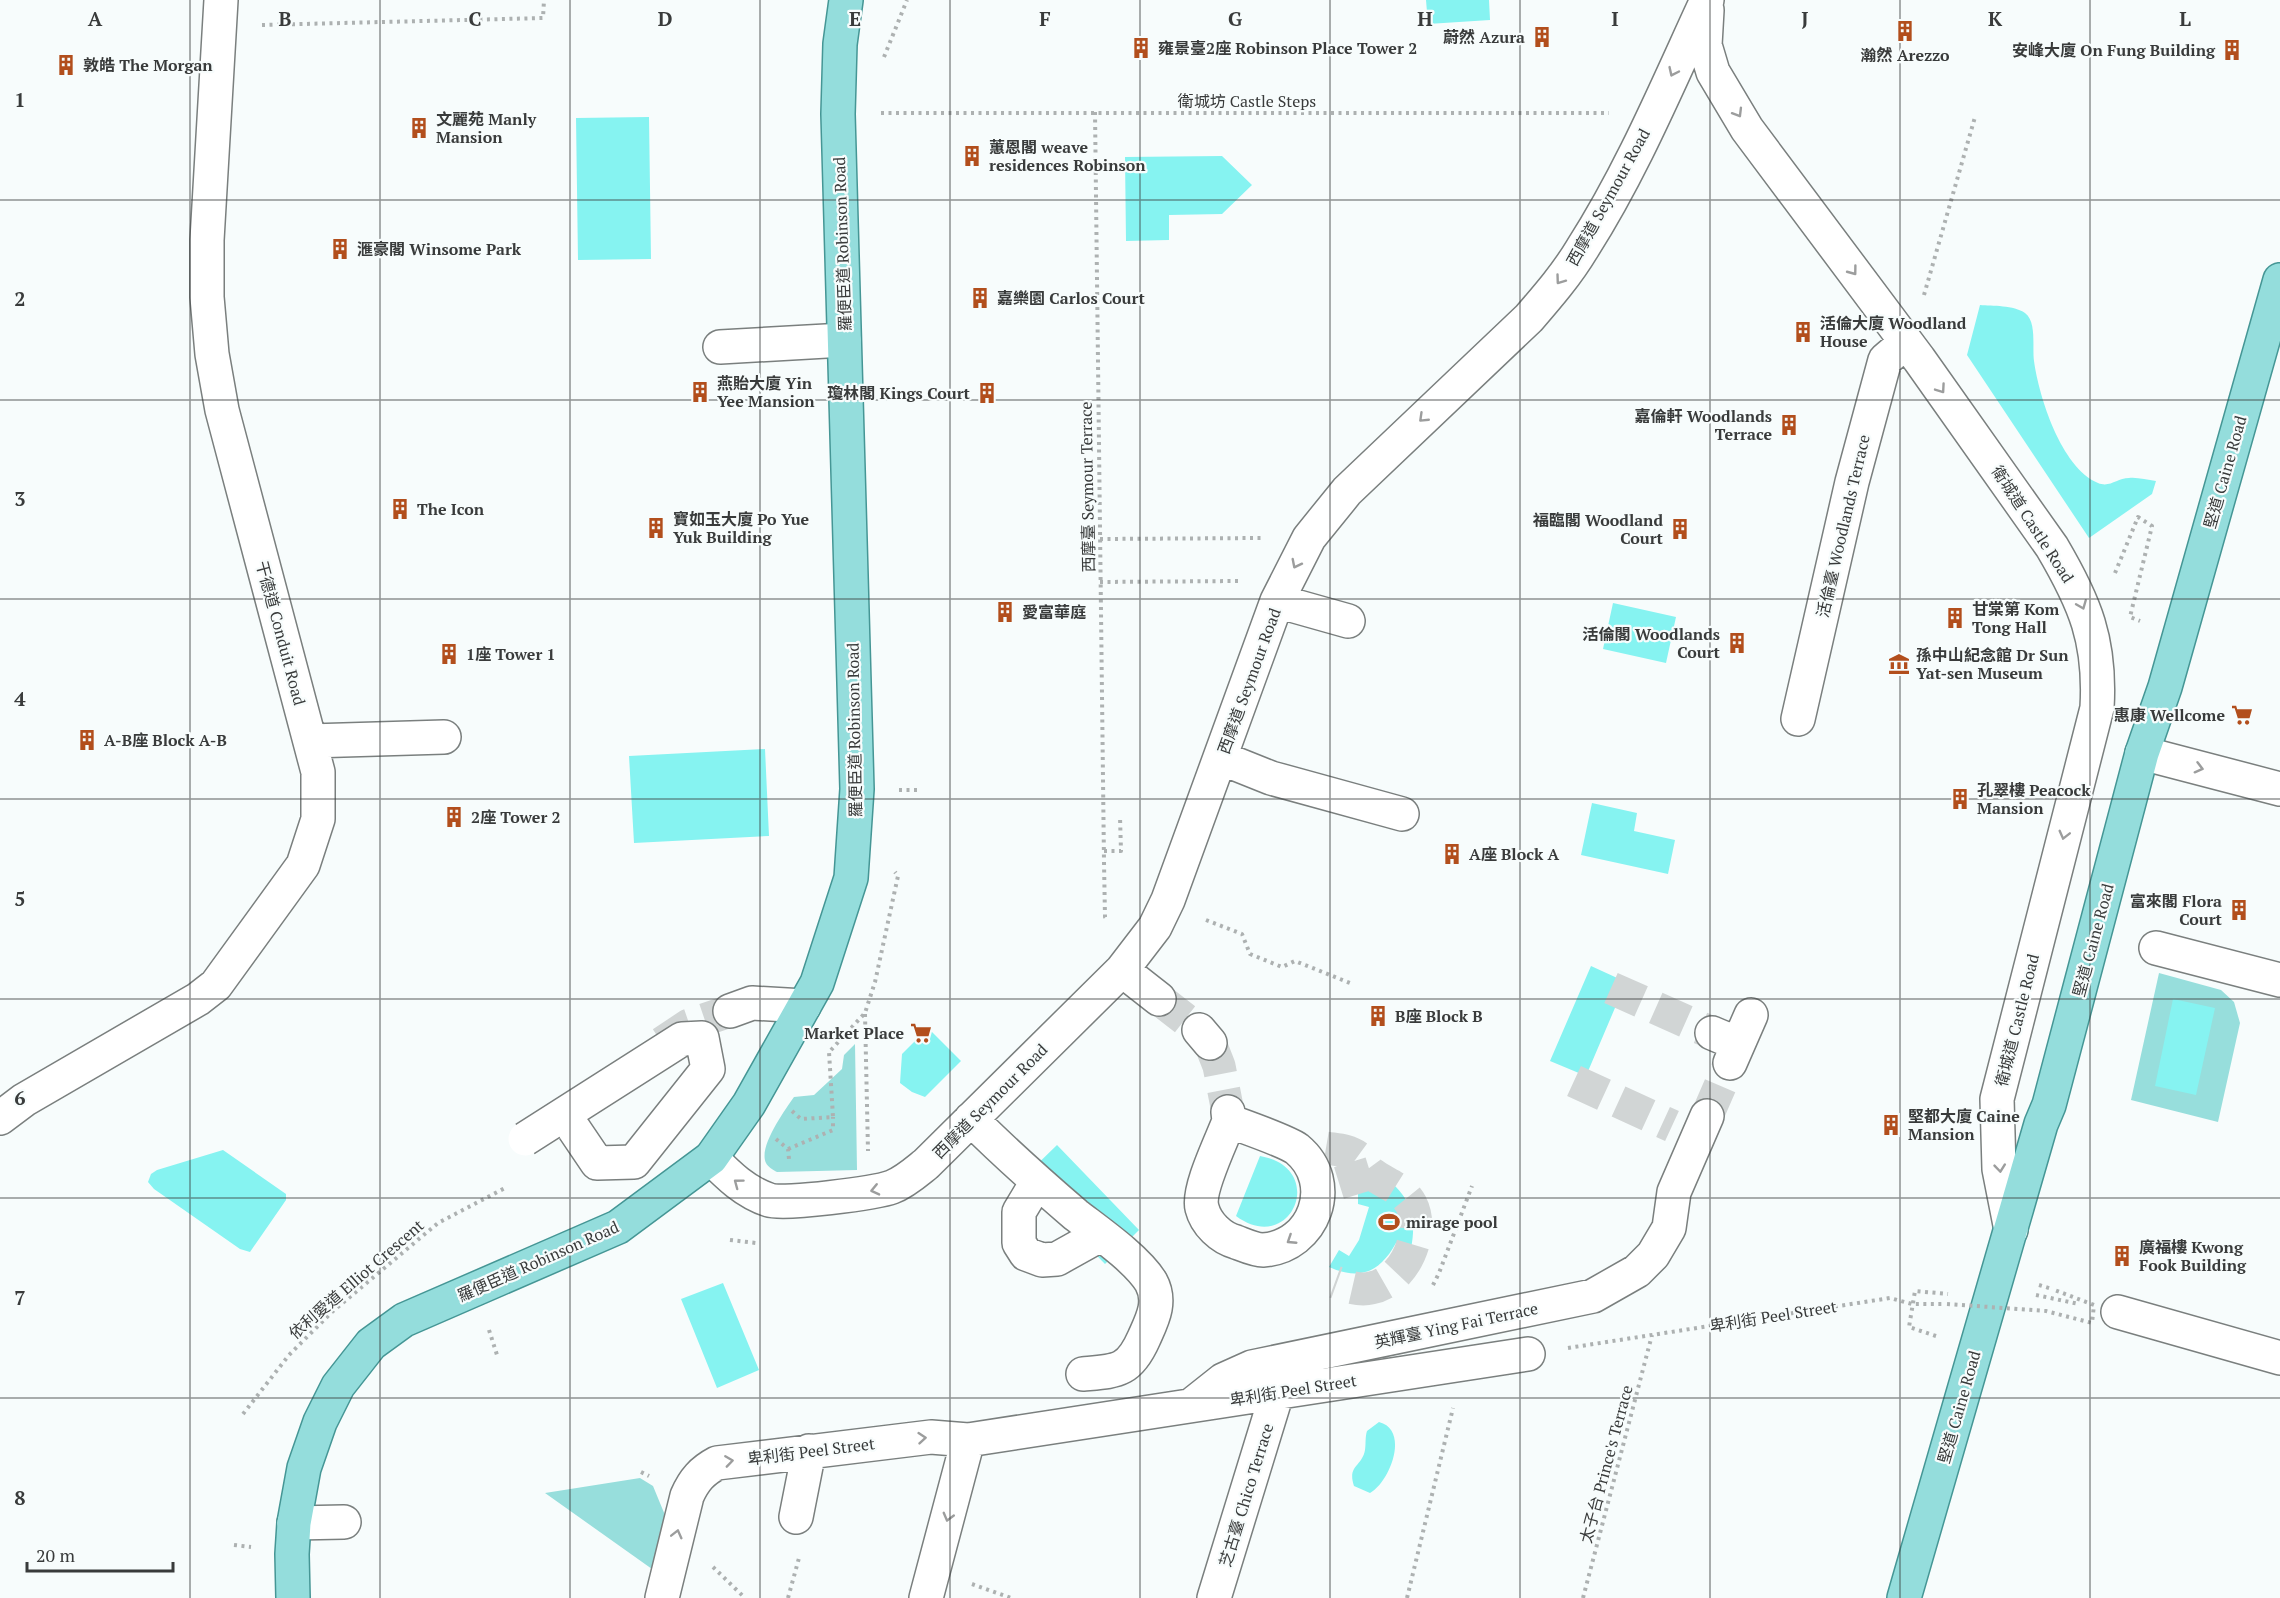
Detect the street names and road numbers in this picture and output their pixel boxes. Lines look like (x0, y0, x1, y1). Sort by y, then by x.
street label: 衛城坊 Castle Steps (1178, 90, 1316, 112)
street label: 西摩道 Seymour Road (1561, 124, 1655, 270)
street label: 羅便臣道 Robinson Road (828, 156, 856, 332)
street label: 西摩臺 Seymour Terrace (1075, 401, 1099, 573)
street label: 堅道 Caine Road (2198, 413, 2252, 531)
street label: 活倫臺 Woodlands Terrace (1811, 432, 1875, 620)
street label: 衛城道 Castle Road (1987, 461, 2079, 587)
street label: 干德道 Conduit Road (251, 558, 311, 708)
street label: 西摩道 Seymour Road (1212, 605, 1286, 757)
street label: 羅便臣道 Robinson Road (841, 642, 867, 817)
street label: 堅道 Caine Road (2067, 881, 2119, 999)
street label: 衛城道 Castle Road (1990, 951, 2044, 1088)
street label: 西摩道 Seymour Road (928, 1039, 1052, 1163)
street label: 依利愛道 Elliot Crescent (284, 1214, 428, 1344)
street label: 羅便臣道 Robinson Road (454, 1215, 622, 1307)
street label: 卑利街 Peel Street (1708, 1295, 1838, 1337)
street label: 英輝臺 Ying Fai Terrace (1372, 1297, 1540, 1353)
street label: 堅道 Caine Road (1932, 1348, 1986, 1466)
street label: 卑利街 Peel Street (1228, 1369, 1358, 1411)
street label: 太子台 Prince's Terrace (1574, 1382, 1638, 1546)
street label: 芝古臺 Chico Terrace (1214, 1421, 1278, 1569)
street label: 卑利街 Peel Street (746, 1432, 876, 1470)

